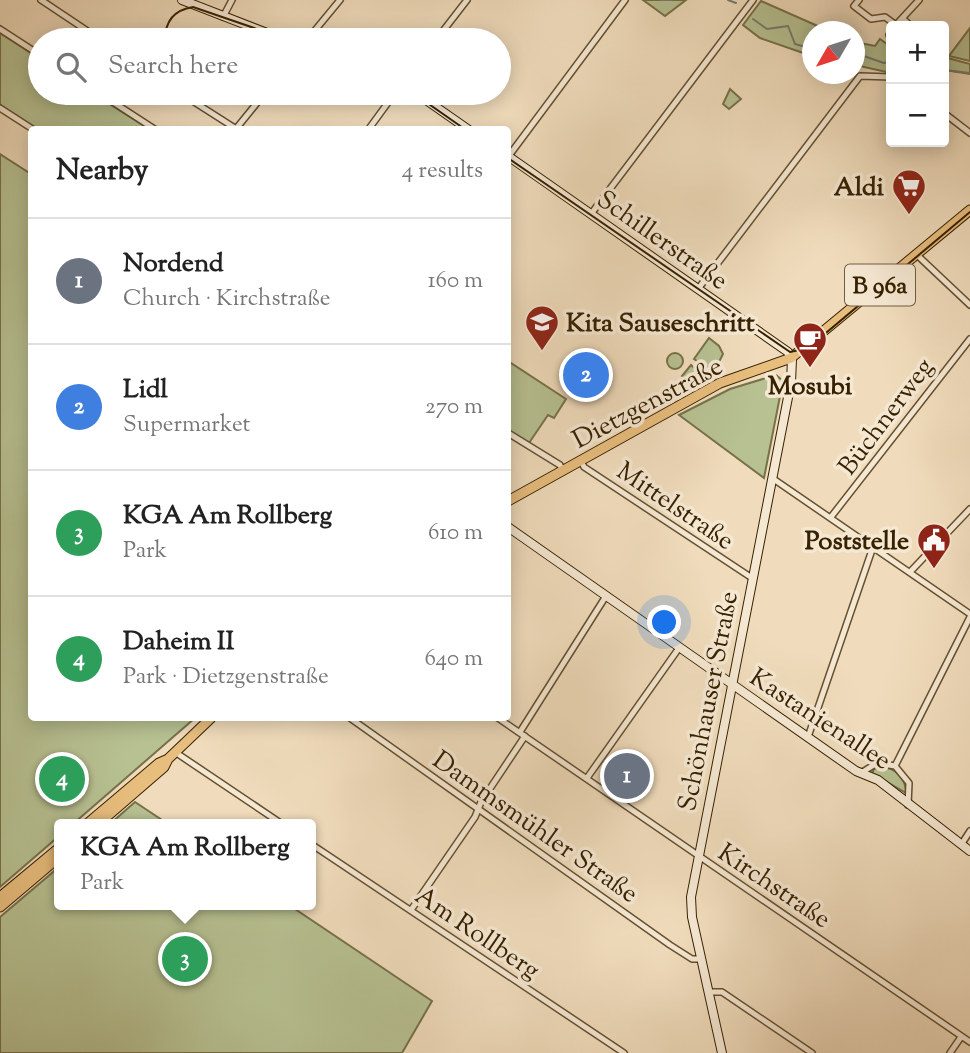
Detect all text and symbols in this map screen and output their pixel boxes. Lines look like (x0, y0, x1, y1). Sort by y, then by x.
north arrow (802, 21, 865, 84)
map controls (886, 21, 949, 147)
button: + (886, 21, 949, 84)
search box (28, 28, 511, 105)
icon: search (52, 48, 90, 86)
text: Search here (108, 48, 238, 85)
button: − (886, 84, 949, 147)
text: Nearby (56, 150, 148, 193)
text: 4 results (402, 155, 483, 188)
supermarket icon: Aldi (890, 167, 928, 216)
place label: Aldi (834, 170, 885, 207)
street label: Schillerstraße (588, 182, 735, 300)
text: Nordend (123, 246, 224, 283)
road number: B 96a (845, 264, 915, 306)
text: 1 (75, 265, 83, 298)
text: 160 m (428, 265, 483, 298)
text: Church · Kirchstraße (123, 283, 331, 316)
school or university icon: Kita Sauseschritt (523, 303, 561, 352)
place label: Kita Sauseschritt (566, 306, 755, 343)
cafe icon: Mosubi (791, 320, 829, 369)
pin: 2 (563, 349, 609, 401)
street label: Dietzgenstraße (567, 349, 730, 459)
street label: Büchnerweg (830, 351, 944, 484)
place label: Mosubi (768, 369, 853, 406)
text: Lidl (123, 372, 168, 409)
text: 2 (74, 391, 84, 424)
text: 270 m (425, 391, 483, 424)
text: Supermarket (123, 409, 250, 442)
street label: Mittelstraße (608, 454, 741, 560)
text: KGA Am Rollberg (123, 498, 332, 535)
text: 3 (74, 517, 84, 550)
text: 610 m (428, 517, 483, 550)
public building icon: Poststelle (915, 521, 953, 570)
place label: Poststelle (805, 524, 909, 561)
text: Park (123, 535, 167, 568)
street label: Schönhauser Straße (670, 588, 749, 815)
your location (647, 605, 681, 639)
text: Daheim II (123, 624, 234, 661)
text: 4 (73, 643, 85, 676)
text: 640 m (425, 643, 483, 676)
street label: Kastanienallee (741, 660, 898, 780)
text: Park · Dietzgenstraße (123, 661, 329, 694)
street label: Dammsmühler Straße (424, 743, 645, 913)
pin: 1 (604, 750, 650, 802)
pin: 4 (39, 753, 85, 805)
popup (54, 819, 316, 910)
text: KGA Am Rollberg (80, 830, 290, 867)
street label: Kirchstraße (710, 836, 838, 939)
text: Park (80, 867, 124, 900)
street label: Am Rollberg (407, 879, 546, 990)
pin: 3 (162, 933, 208, 985)

